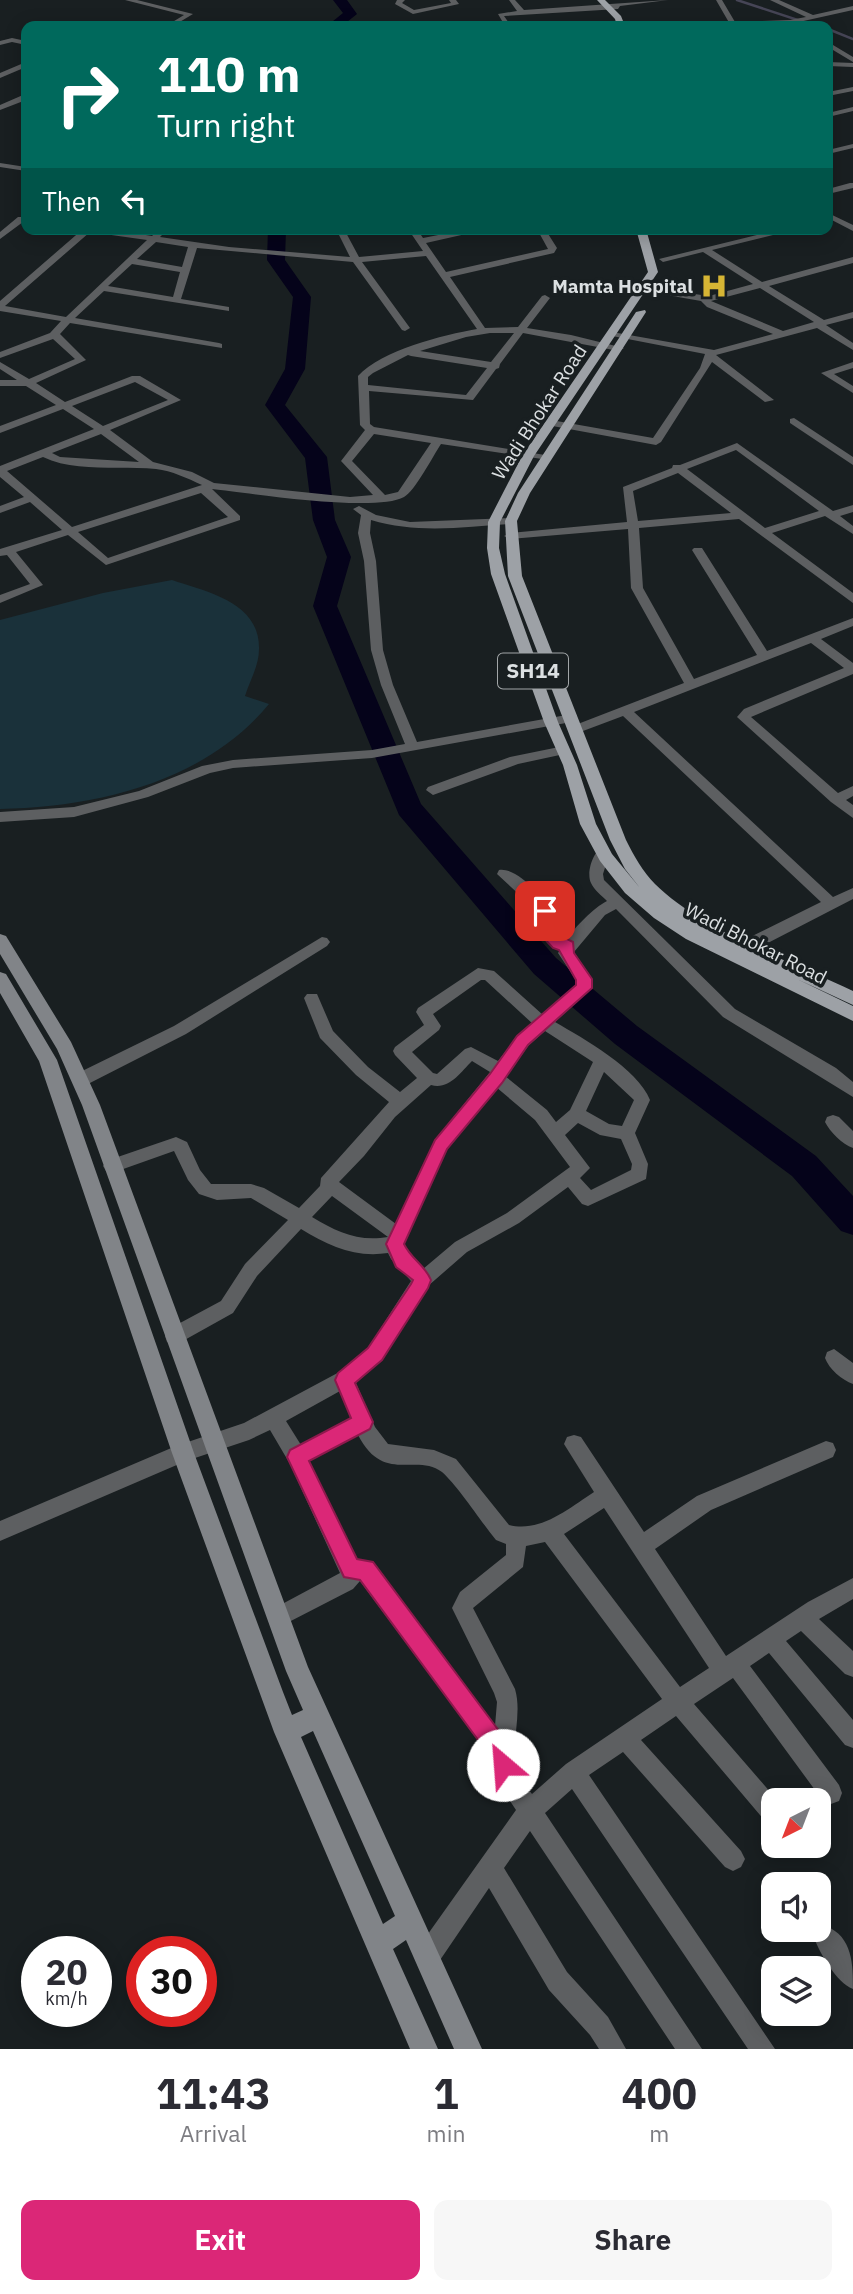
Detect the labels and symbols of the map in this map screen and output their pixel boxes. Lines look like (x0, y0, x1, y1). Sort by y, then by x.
hospital icon: Mamta Hospital (699, 271, 729, 301)
place label: Mamta Hospital (552, 274, 693, 298)
street label: Wadi Bhokar Road (486, 340, 592, 484)
road number: SH14 (498, 654, 568, 688)
pin (515, 881, 575, 941)
street label: Wadi Bhokar Road (681, 897, 831, 989)
position arrow (466, 1728, 540, 1802)
north arrow (761, 1788, 831, 1858)
speed limit sign: 30 (126, 1936, 217, 2027)

